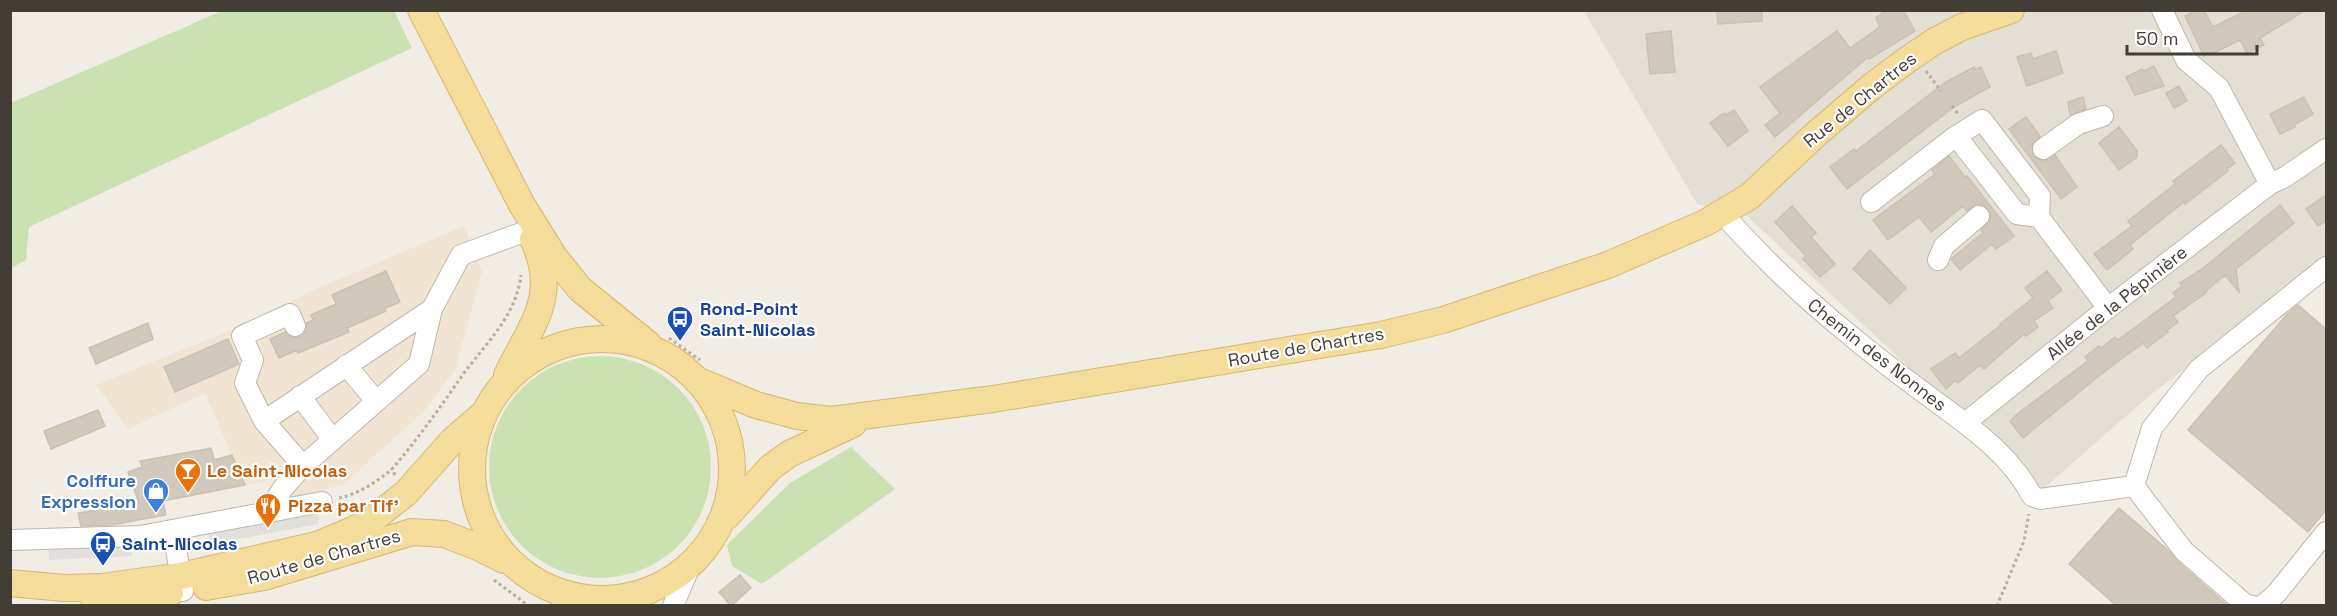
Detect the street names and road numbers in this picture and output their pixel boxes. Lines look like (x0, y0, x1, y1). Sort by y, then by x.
street label: Rue de Chartres (1798, 47, 1921, 152)
street label: Allée de la Pépinière (2042, 240, 2192, 365)
street label: Chemin des Nonnes (1803, 293, 1952, 416)
street label: Route de Chartres (1226, 321, 1386, 372)
street label: Route de Chartres (245, 524, 403, 589)

